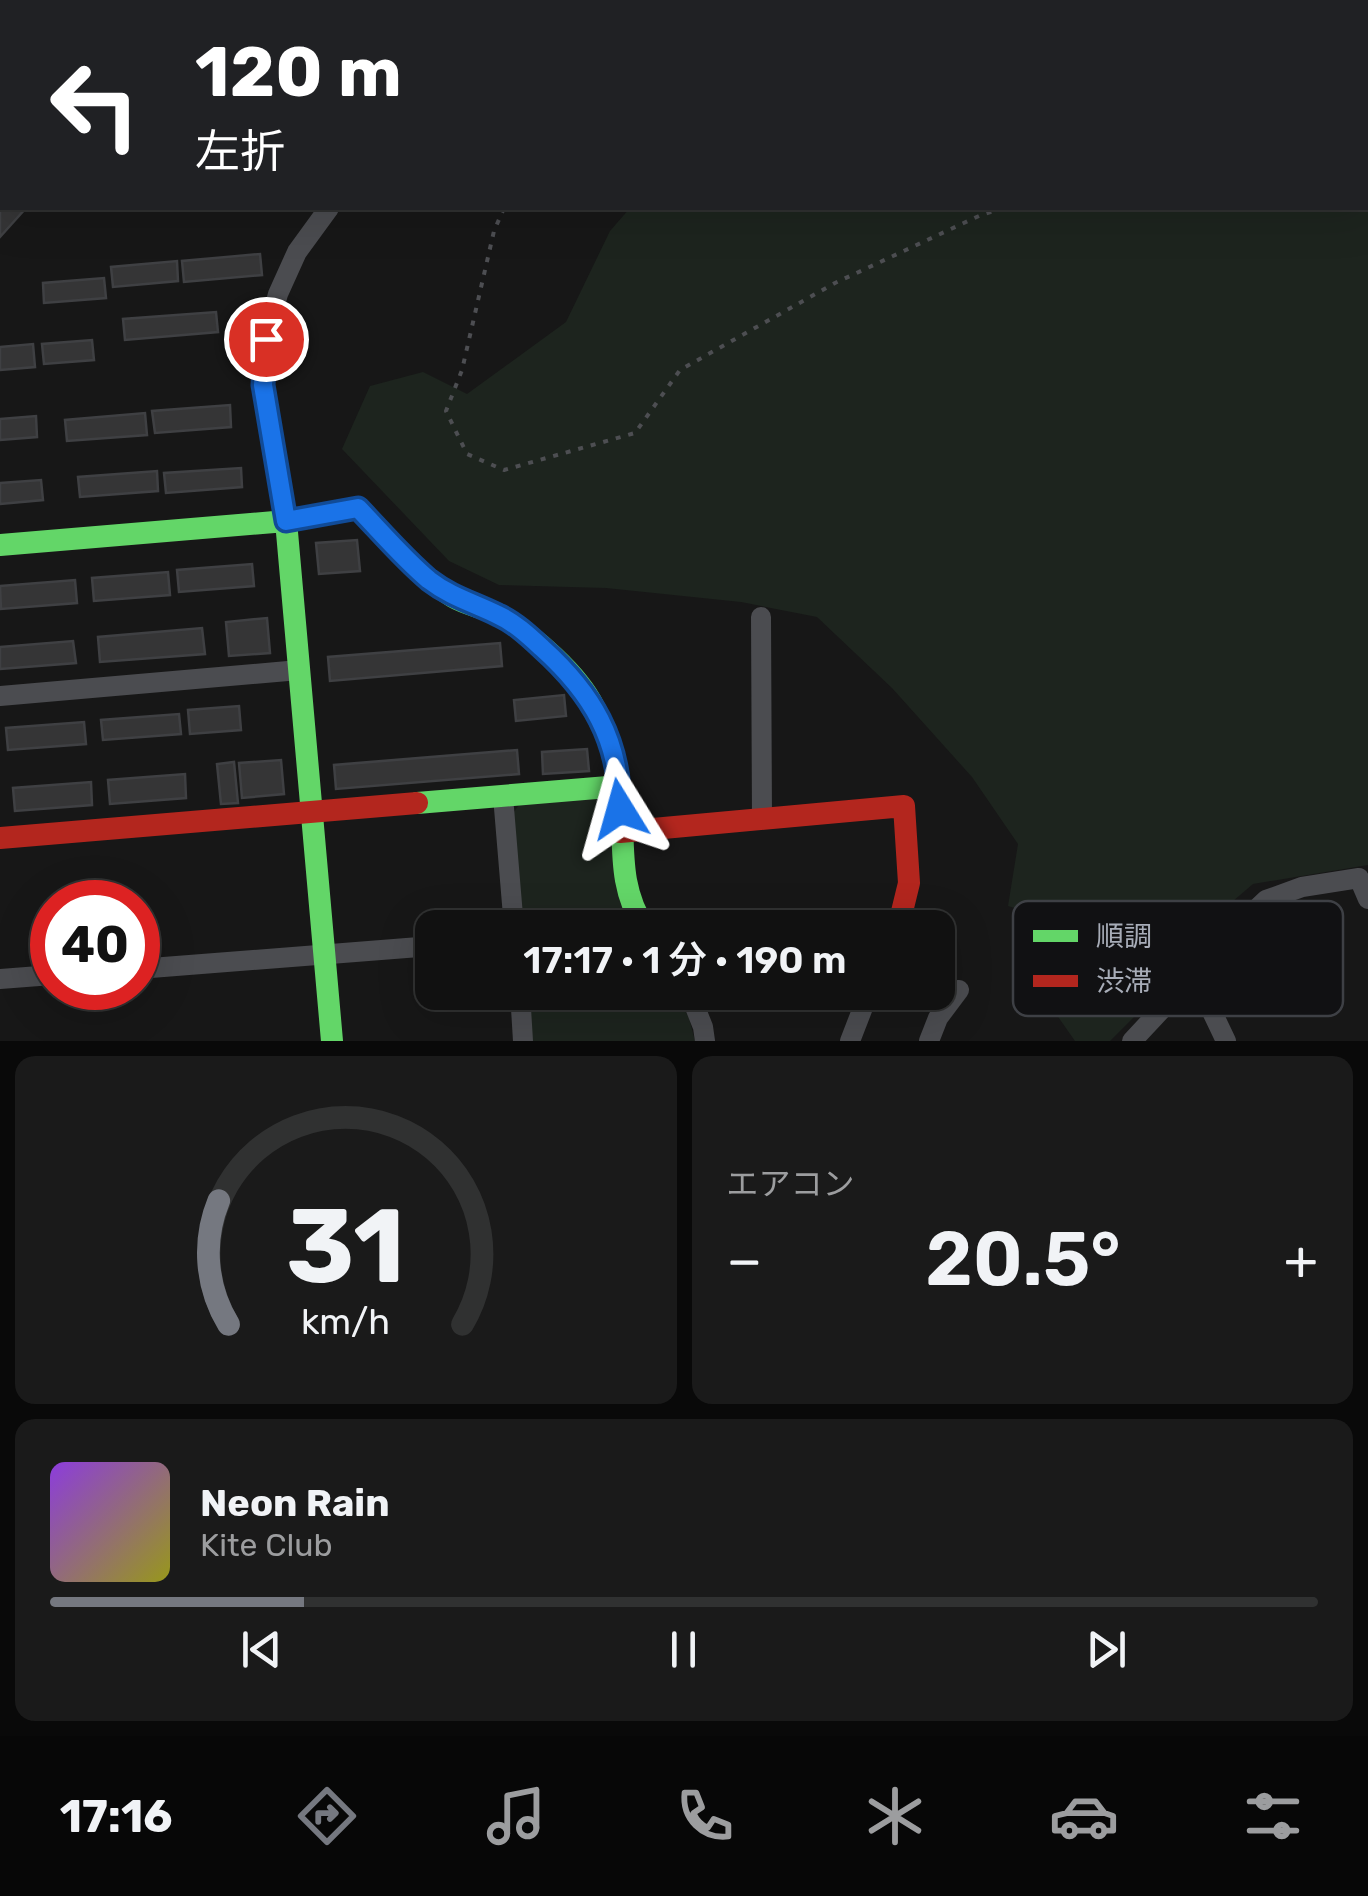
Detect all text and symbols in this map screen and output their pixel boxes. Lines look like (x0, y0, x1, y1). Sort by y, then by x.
text: 120 m (195, 31, 402, 114)
icon: left (30, 40, 160, 170)
text: 左折 (195, 125, 285, 178)
pin (224, 297, 309, 382)
icon: arrive (239, 312, 294, 367)
position arrow (568, 757, 672, 861)
speed limit sign: 40 (30, 880, 160, 1010)
legend (1013, 901, 1343, 1016)
text: 順調 (1096, 920, 1152, 953)
text: 17:17 · 1 分 · 190 m (523, 937, 847, 983)
text: 渋滞 (1096, 965, 1152, 998)
text: エアコン (727, 1165, 855, 1203)
text: 31 (286, 1185, 405, 1308)
text: 20.5° (925, 1215, 1121, 1304)
text: − (727, 1228, 762, 1293)
text: + (1284, 1228, 1318, 1293)
text: km/h (301, 1301, 390, 1343)
text: Neon Rain (200, 1480, 390, 1526)
text: Kite Club (200, 1526, 333, 1564)
icon: previous (234, 1622, 289, 1677)
icon: pause (656, 1622, 711, 1677)
icon: next (1079, 1622, 1134, 1677)
icon: directions (292, 1781, 362, 1851)
icon: music (481, 1781, 551, 1851)
icon: phone (670, 1781, 740, 1851)
icon: climate (860, 1781, 930, 1851)
icon: car (1049, 1781, 1119, 1851)
icon: filters (1238, 1781, 1308, 1851)
text: 17:16 (60, 1790, 173, 1843)

